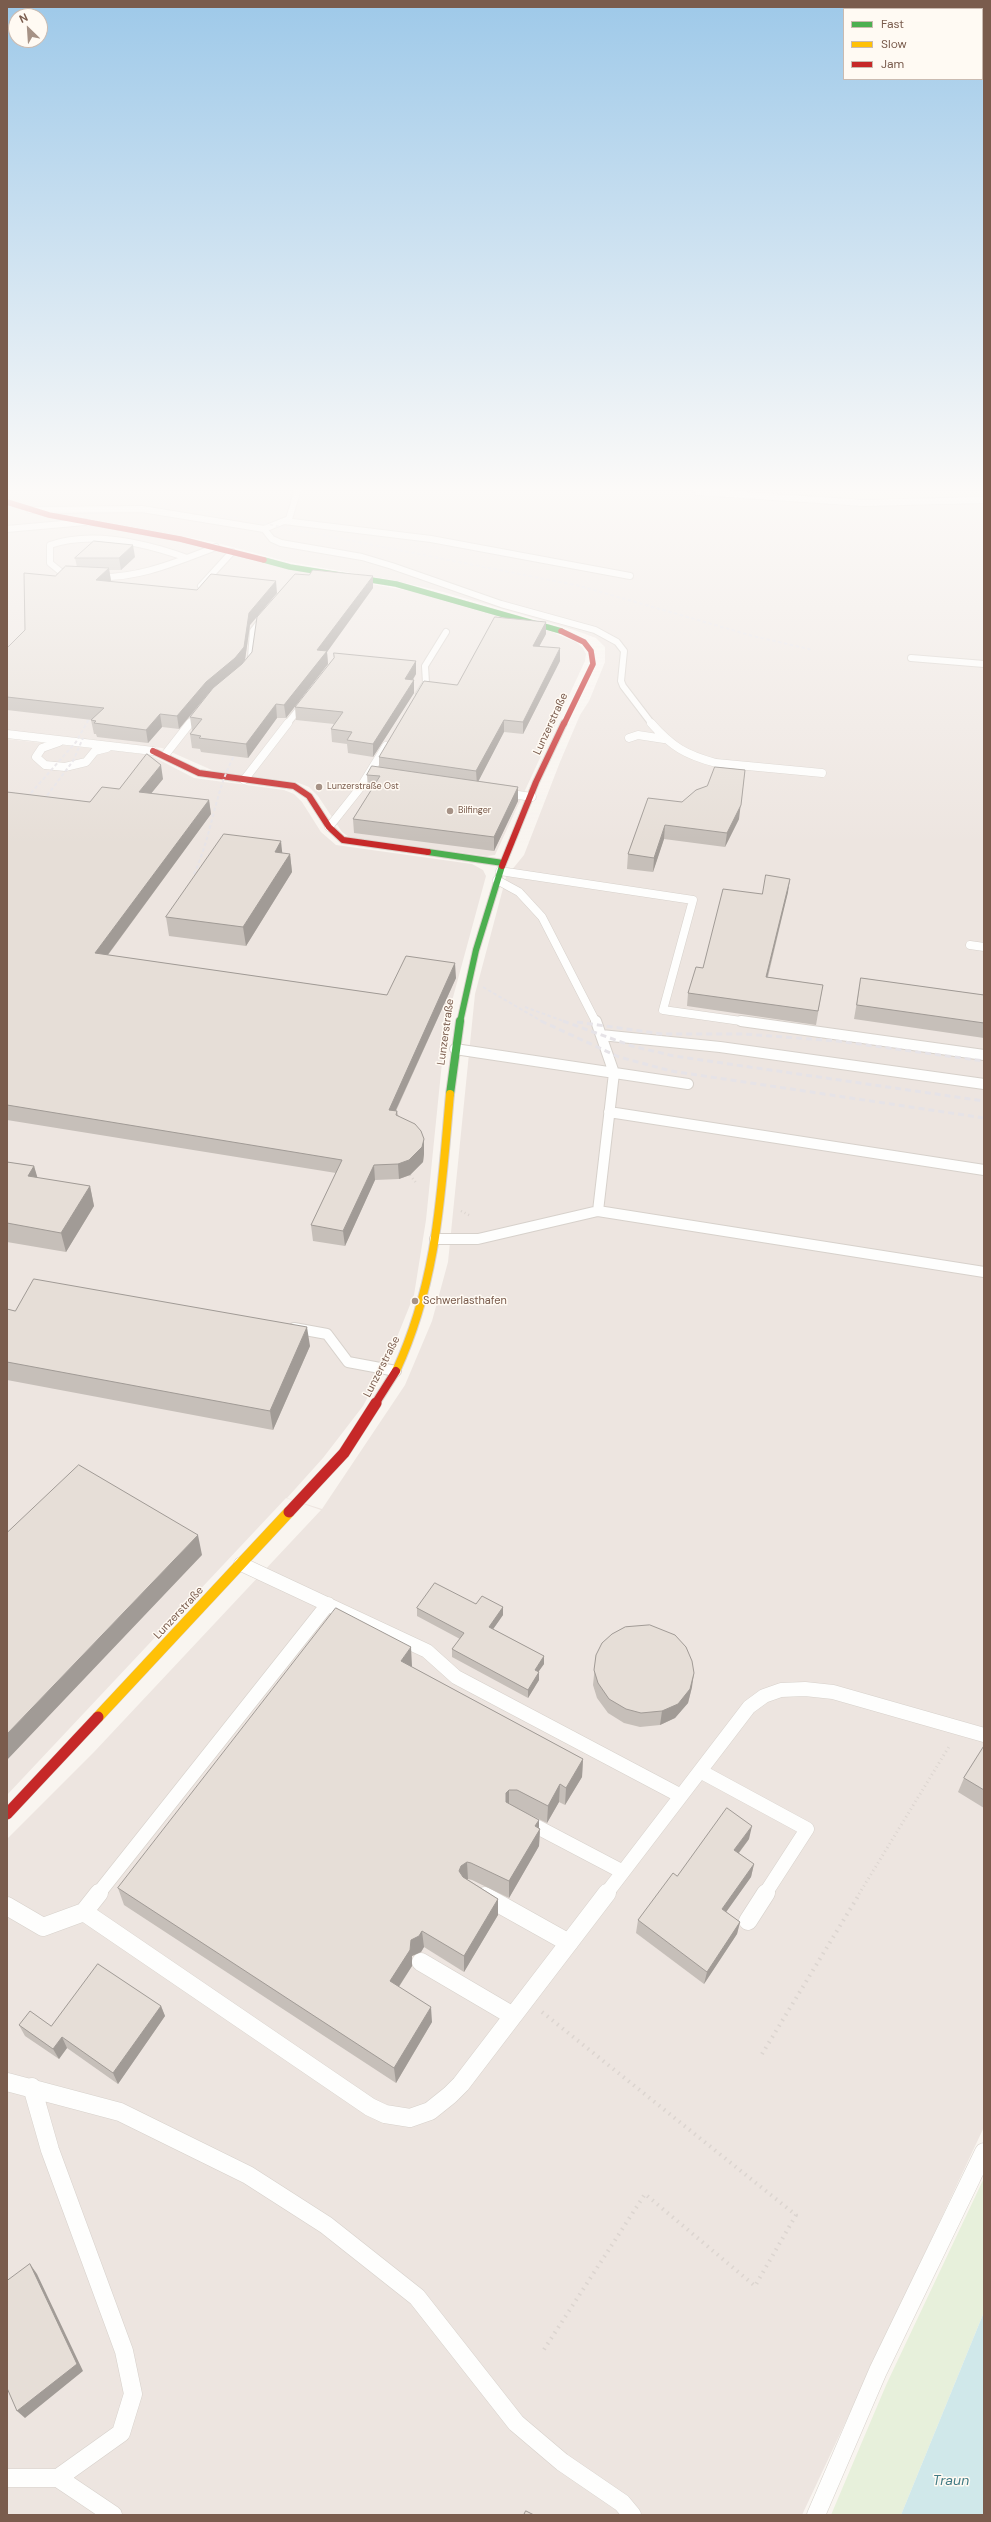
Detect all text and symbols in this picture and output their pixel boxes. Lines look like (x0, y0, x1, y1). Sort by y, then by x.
north arrow (8, 8, 48, 48)
legend (843, 8, 983, 80)
text: N (17, 10, 30, 26)
text: Fast (881, 16, 904, 32)
text: Slow (881, 36, 907, 52)
text: Jam (881, 56, 904, 72)
street label: Lunzerstraße (531, 691, 571, 757)
marker: Lunzerstraße Ost (314, 782, 324, 792)
place label: Lunzerstraße Ost (327, 782, 399, 792)
marker: Bilfinger (445, 806, 455, 816)
place label: Bilfinger (458, 806, 491, 816)
street label: Lunzerstraße (435, 998, 457, 1066)
place label: Schwerlasthafen (423, 1294, 507, 1308)
marker: Schwerlasthafen (410, 1296, 420, 1306)
street label: Lunzerstraße (361, 1334, 403, 1400)
street label: Lunzerstraße (151, 1584, 207, 1642)
water label: Traun (933, 2473, 969, 2489)

